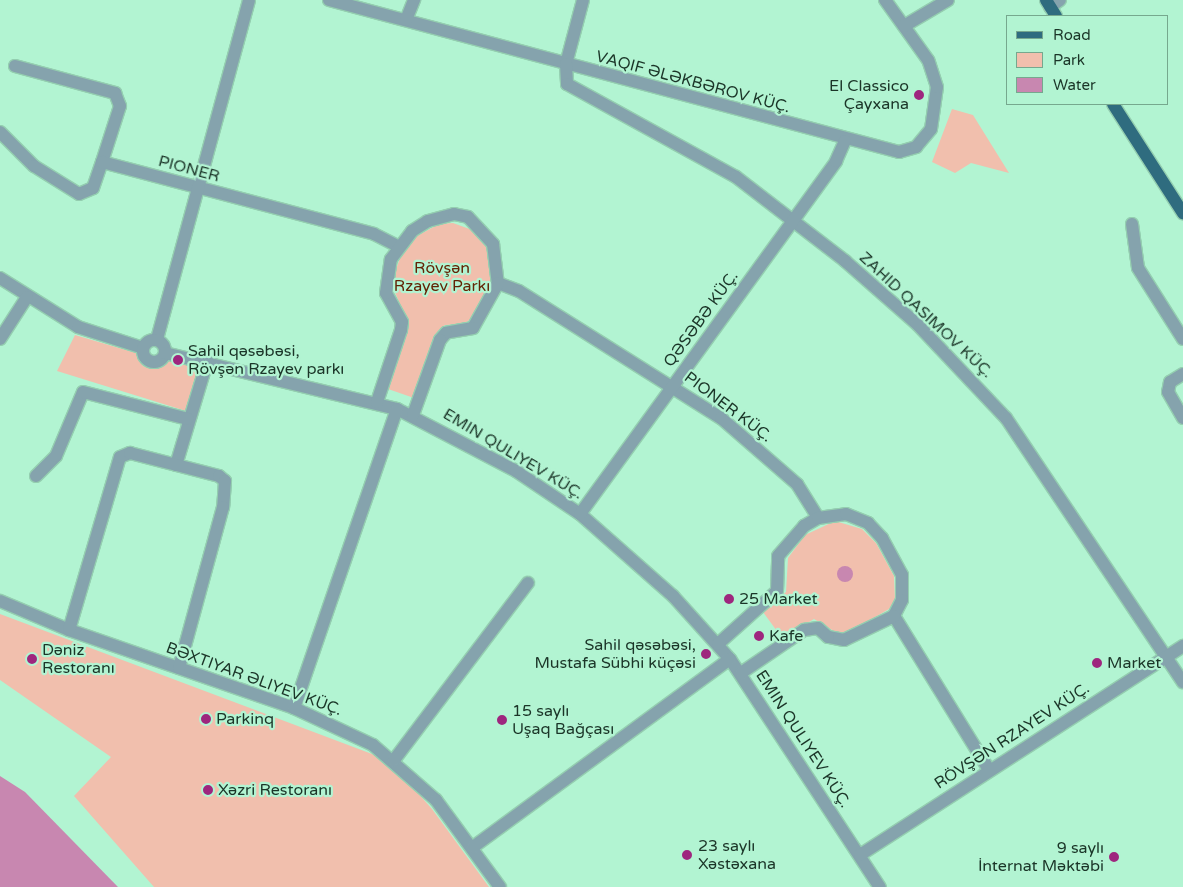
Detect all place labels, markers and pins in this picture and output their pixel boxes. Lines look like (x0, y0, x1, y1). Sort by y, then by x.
place label: El Classico Çayxana (829, 76, 909, 114)
marker: El Classico Çayxana (913, 89, 925, 101)
place label: Sahil qəsəbəsi, Rövşən Rzayev parkı (188, 341, 344, 379)
marker: Sahil qəsəbəsi, Rövşən Rzayev parkı (172, 354, 184, 366)
place label: 25 Market (739, 589, 818, 609)
marker: 25 Market (723, 593, 735, 605)
place label: Kafe (769, 626, 803, 646)
marker: Kafe (753, 630, 765, 642)
place label: Sahil qəsəbəsi, Mustafa Sübhi küçəsi (534, 635, 696, 673)
place label: Dəniz Restoranı (42, 640, 115, 678)
marker: Sahil qəsəbəsi, Mustafa Sübhi küçəsi (700, 648, 712, 660)
marker: Dəniz Restoranı (26, 653, 38, 665)
place label: Market (1107, 653, 1161, 673)
marker: Market (1091, 657, 1103, 669)
place label: 15 saylı Uşaq Bağçası (512, 701, 614, 739)
place label: Parkinq (216, 709, 274, 729)
marker: Parkinq (200, 713, 212, 725)
marker: 15 saylı Uşaq Bağçası (496, 714, 508, 726)
place label: Xəzri Restoranı (218, 780, 332, 800)
marker: Xəzri Restoranı (202, 784, 214, 796)
place label: 23 saylı Xəstəxana (698, 836, 776, 874)
place label: 9 saylı İnternat Məktəbi (978, 838, 1104, 876)
marker: 23 saylı Xəstəxana (680, 848, 694, 862)
marker: 9 saylı İnternat Məktəbi (1108, 851, 1120, 863)

